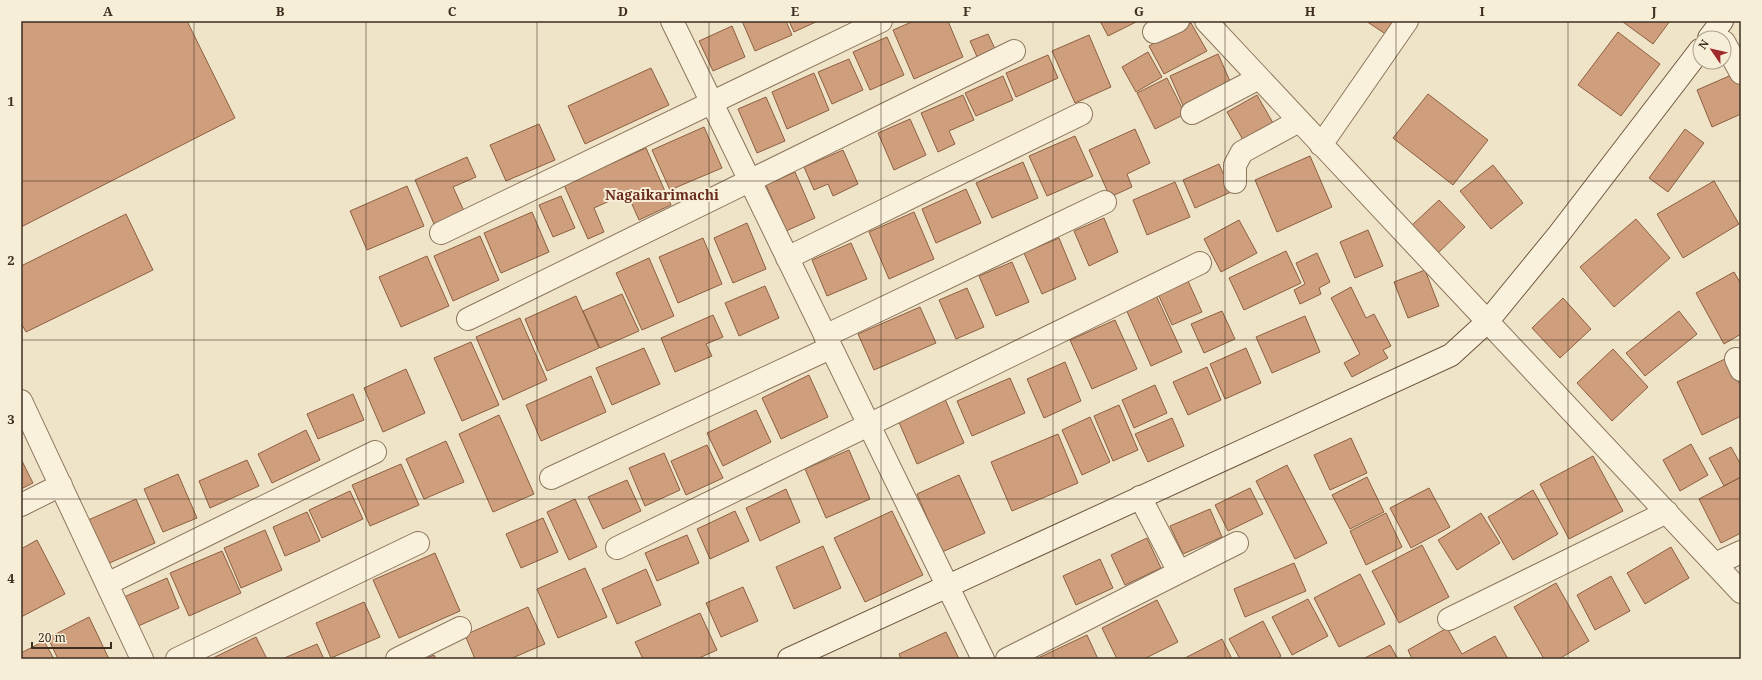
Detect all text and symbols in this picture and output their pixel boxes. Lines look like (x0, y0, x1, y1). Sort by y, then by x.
text: A (103, 2, 113, 20)
text: B (276, 2, 285, 20)
text: C (448, 2, 457, 20)
text: D (618, 2, 628, 20)
text: E (791, 2, 800, 20)
text: F (963, 2, 971, 20)
text: G (1134, 2, 1144, 20)
text: H (1305, 2, 1316, 20)
text: I (1479, 2, 1485, 20)
text: J (1650, 2, 1657, 20)
north arrow (1692, 30, 1732, 70)
text: N (1695, 36, 1712, 52)
text: 1 (7, 92, 15, 110)
district label: Nagaikarimachi (605, 185, 719, 204)
text: 2 (7, 251, 15, 269)
text: 3 (7, 410, 15, 428)
text: 4 (7, 569, 15, 587)
scale bar (32, 624, 111, 650)
text: 20 m (38, 629, 66, 646)

